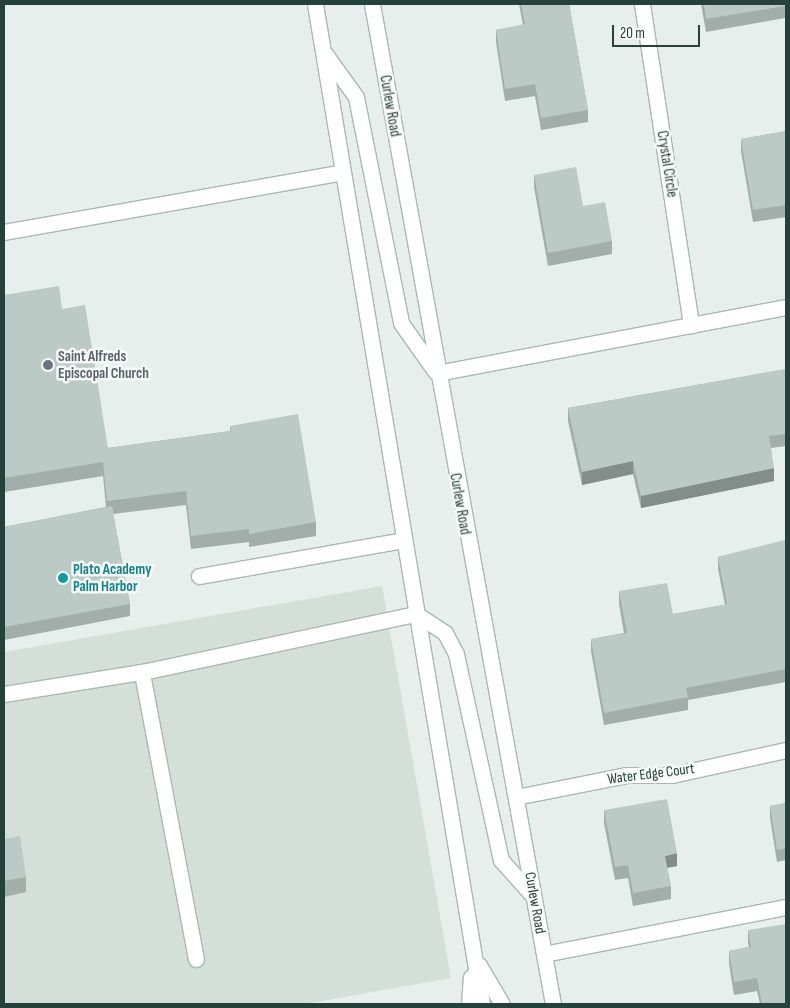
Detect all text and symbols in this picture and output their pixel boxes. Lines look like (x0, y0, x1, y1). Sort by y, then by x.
scale bar (615, 15, 702, 47)
text: 20 m (620, 24, 645, 43)
street label: Curlew Road (376, 74, 404, 138)
street label: Crystal Circle (653, 129, 681, 199)
place label: Saint Alfreds Episcopal Church (58, 347, 149, 382)
marker: Saint Alfreds Episcopal Church (42, 359, 54, 371)
street label: Curlew Road (446, 472, 474, 536)
place label: Plato Academy Palm Harbor (73, 560, 151, 595)
marker: Plato Academy Palm Harbor (57, 572, 69, 584)
street label: Water Edge Court (606, 760, 696, 788)
street label: Curlew Road (521, 871, 549, 935)

